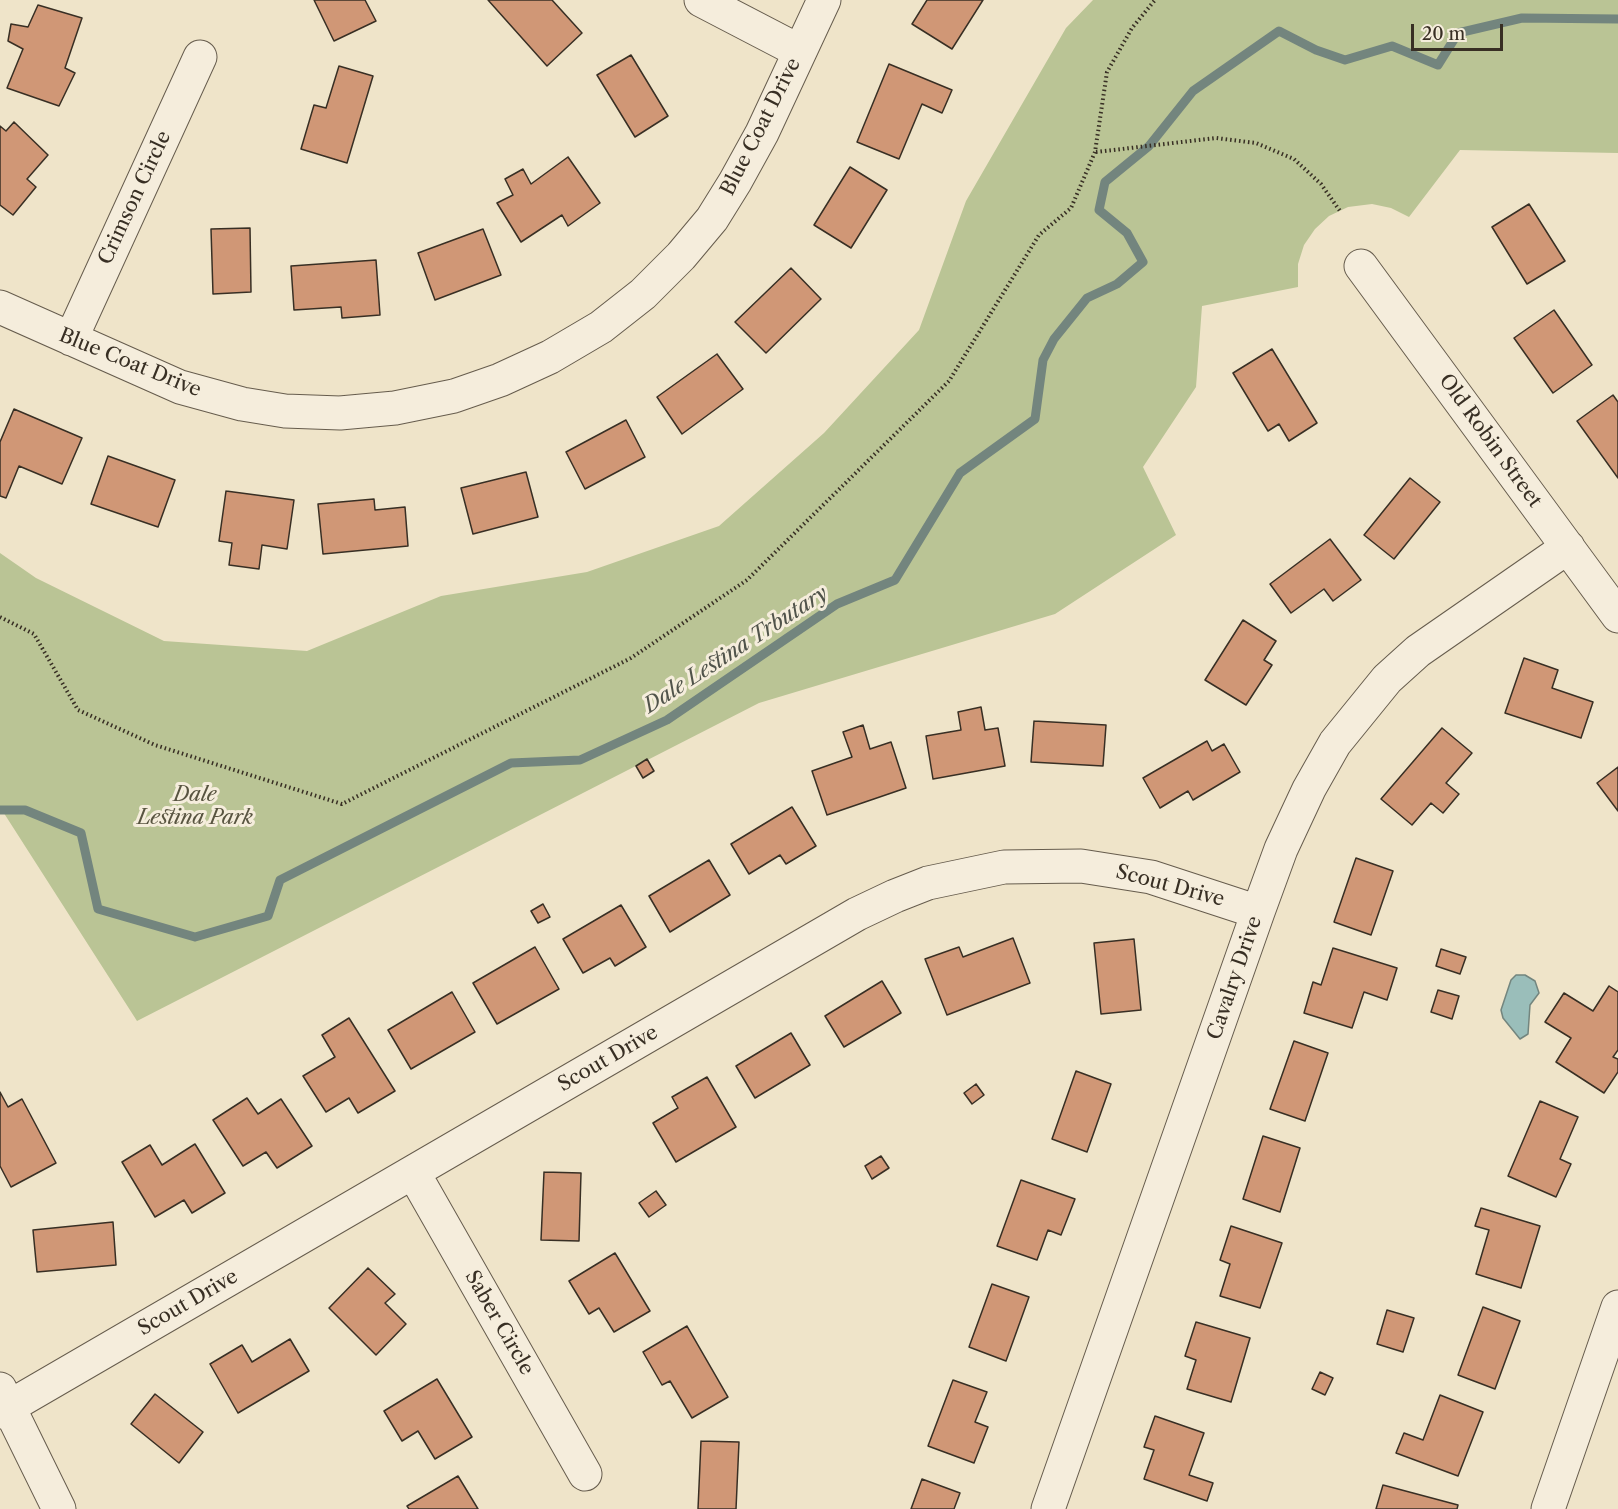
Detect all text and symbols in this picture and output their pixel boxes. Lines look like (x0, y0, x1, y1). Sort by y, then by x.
scale bar (1414, 12, 1506, 50)
text: 20 m (1422, 23, 1465, 45)
street label: Blue Coat Drive (716, 54, 806, 200)
street label: Crimson Circle (94, 127, 176, 269)
street label: Blue Coat Drive (55, 324, 205, 402)
street label: Old Robin Street (1433, 369, 1547, 513)
water label: Dale Lestina Trbutary (639, 581, 833, 719)
park label: Dale Lestina Park (137, 783, 253, 830)
street label: Scout Drive (1113, 860, 1227, 912)
street label: Cavalry Drive (1203, 913, 1267, 1043)
street label: Scout Drive (554, 1021, 662, 1097)
street label: Scout Drive (134, 1265, 242, 1341)
street label: Saber Circle (459, 1266, 539, 1380)

